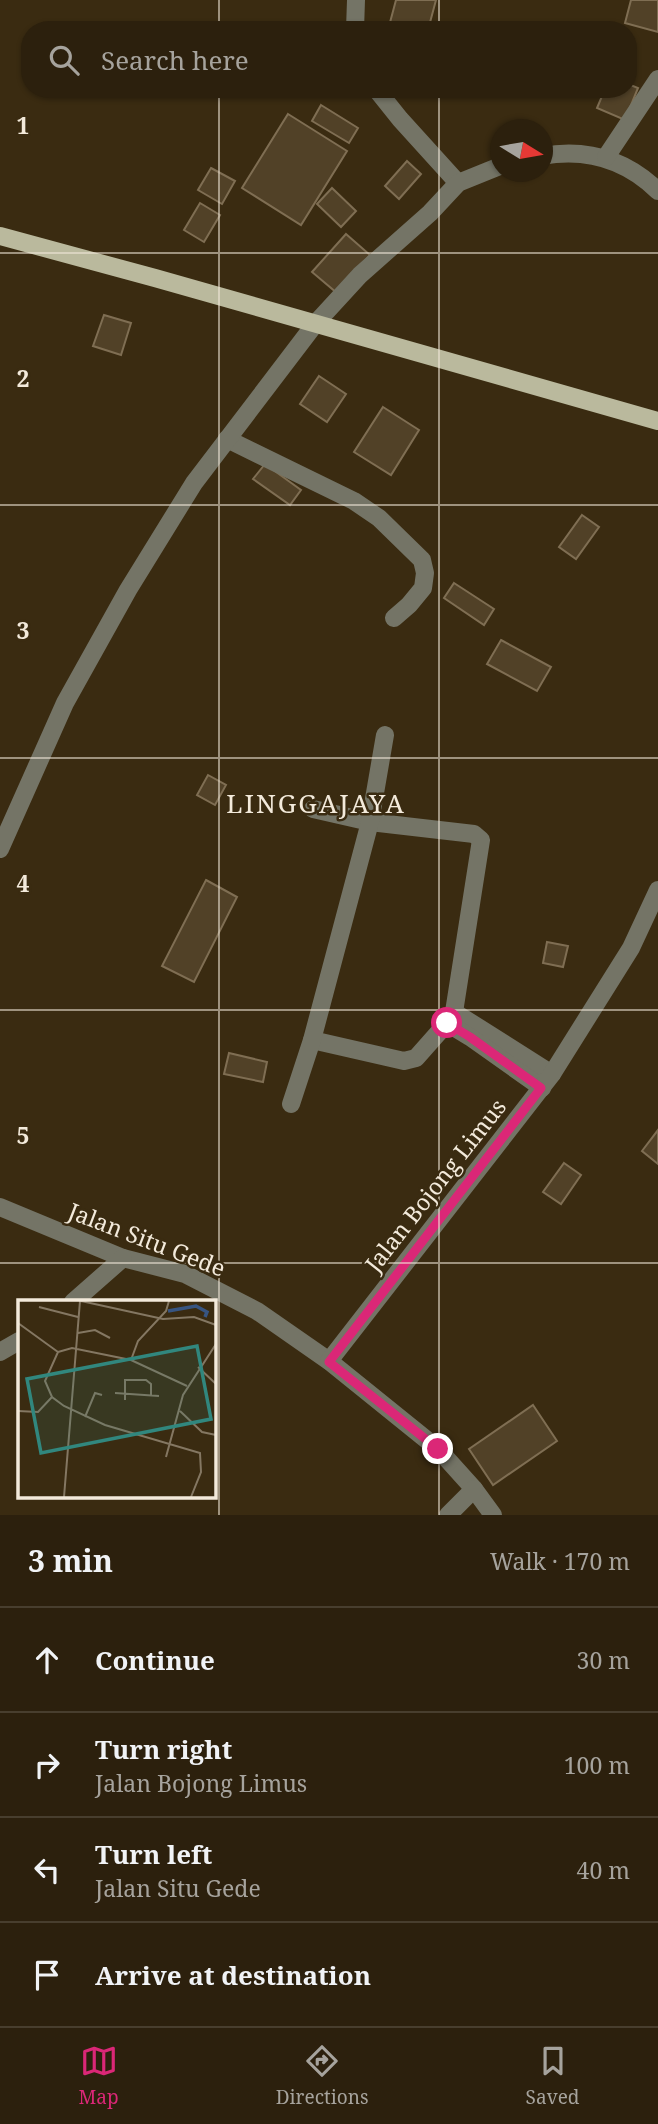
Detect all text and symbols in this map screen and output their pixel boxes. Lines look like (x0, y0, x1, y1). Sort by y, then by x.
search box (21, 21, 637, 98)
icon: search (45, 41, 83, 79)
text: Search here (101, 42, 249, 78)
text: 1 (17, 109, 30, 141)
north arrow (490, 119, 553, 182)
text: 2 (17, 362, 30, 394)
text: 3 (17, 614, 30, 646)
district label: LINGGAJAYA (226, 785, 406, 821)
text: 4 (17, 867, 30, 899)
route start (431, 1007, 462, 1038)
street label: Jalan Bojong Limus (356, 1092, 513, 1279)
text: 5 (17, 1119, 30, 1151)
street label: Jalan Situ Gede (63, 1194, 230, 1284)
inset map (18, 1300, 215, 1498)
route end (422, 1433, 453, 1464)
text: 3 min (28, 1540, 113, 1581)
text: Walk · 170 m (490, 1545, 630, 1577)
icon: ahead (28, 1641, 66, 1679)
text: Continue (95, 1642, 215, 1678)
text: 30 m (577, 1644, 630, 1676)
text: Turn right (95, 1731, 232, 1767)
icon: right (28, 1746, 66, 1784)
text: 100 m (564, 1749, 630, 1781)
text: Jalan Bojong Limus (95, 1767, 307, 1799)
text: Turn left (95, 1836, 212, 1872)
icon: left (28, 1851, 66, 1889)
text: 40 m (577, 1854, 630, 1886)
text: Jalan Situ Gede (95, 1872, 261, 1904)
icon: arrive (28, 1956, 66, 1994)
text: Arrive at destination (95, 1957, 371, 1993)
tab: Map (79, 2042, 119, 2110)
tab: Directions (276, 2042, 369, 2110)
tab: Saved (526, 2042, 579, 2110)

